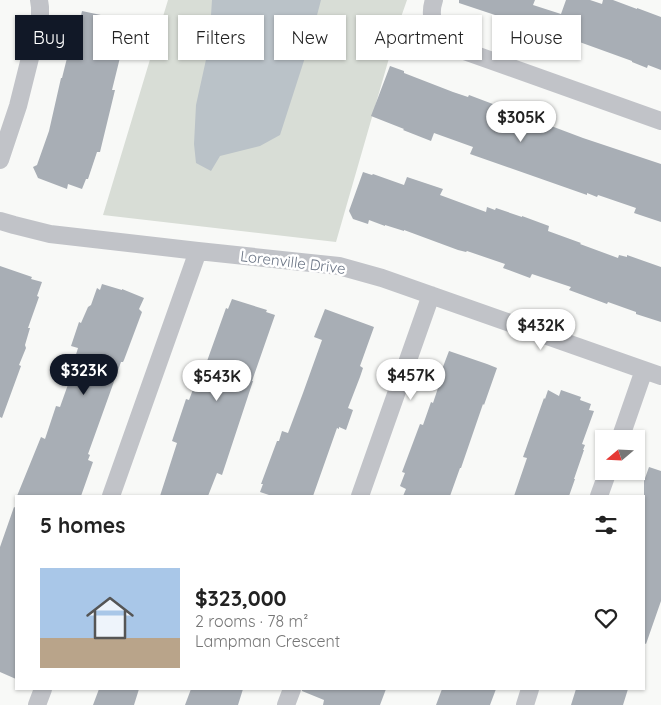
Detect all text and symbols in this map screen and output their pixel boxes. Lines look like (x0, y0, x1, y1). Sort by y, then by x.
chip: Buy (15, 15, 83, 60)
chip: Rent (93, 15, 168, 60)
chip: Filters (178, 15, 264, 60)
chip: New (274, 15, 346, 60)
chip: Apartment (356, 15, 482, 60)
chip: House (492, 15, 581, 60)
pin: $305K (486, 100, 556, 143)
text: $305K (497, 107, 545, 127)
street label: Lorenville Drive (239, 246, 347, 278)
pin: $432K (506, 308, 576, 351)
text: $432K (517, 315, 565, 335)
pin: $323K (49, 354, 119, 396)
pin: $457K (376, 358, 446, 401)
text: $323K (61, 360, 107, 380)
pin: $543K (182, 360, 252, 402)
text: $457K (387, 365, 435, 385)
text: $543K (193, 366, 241, 386)
north arrow (595, 430, 645, 480)
map controls (595, 430, 645, 480)
icon: filters (592, 511, 620, 539)
text: 5 homes (40, 512, 125, 538)
text: $323,000 (195, 585, 287, 611)
icon: home (80, 588, 140, 648)
icon: heart (592, 604, 620, 632)
text: 2 rooms · 78 m² (195, 611, 308, 631)
text: Lampman Crescent (195, 631, 340, 651)

